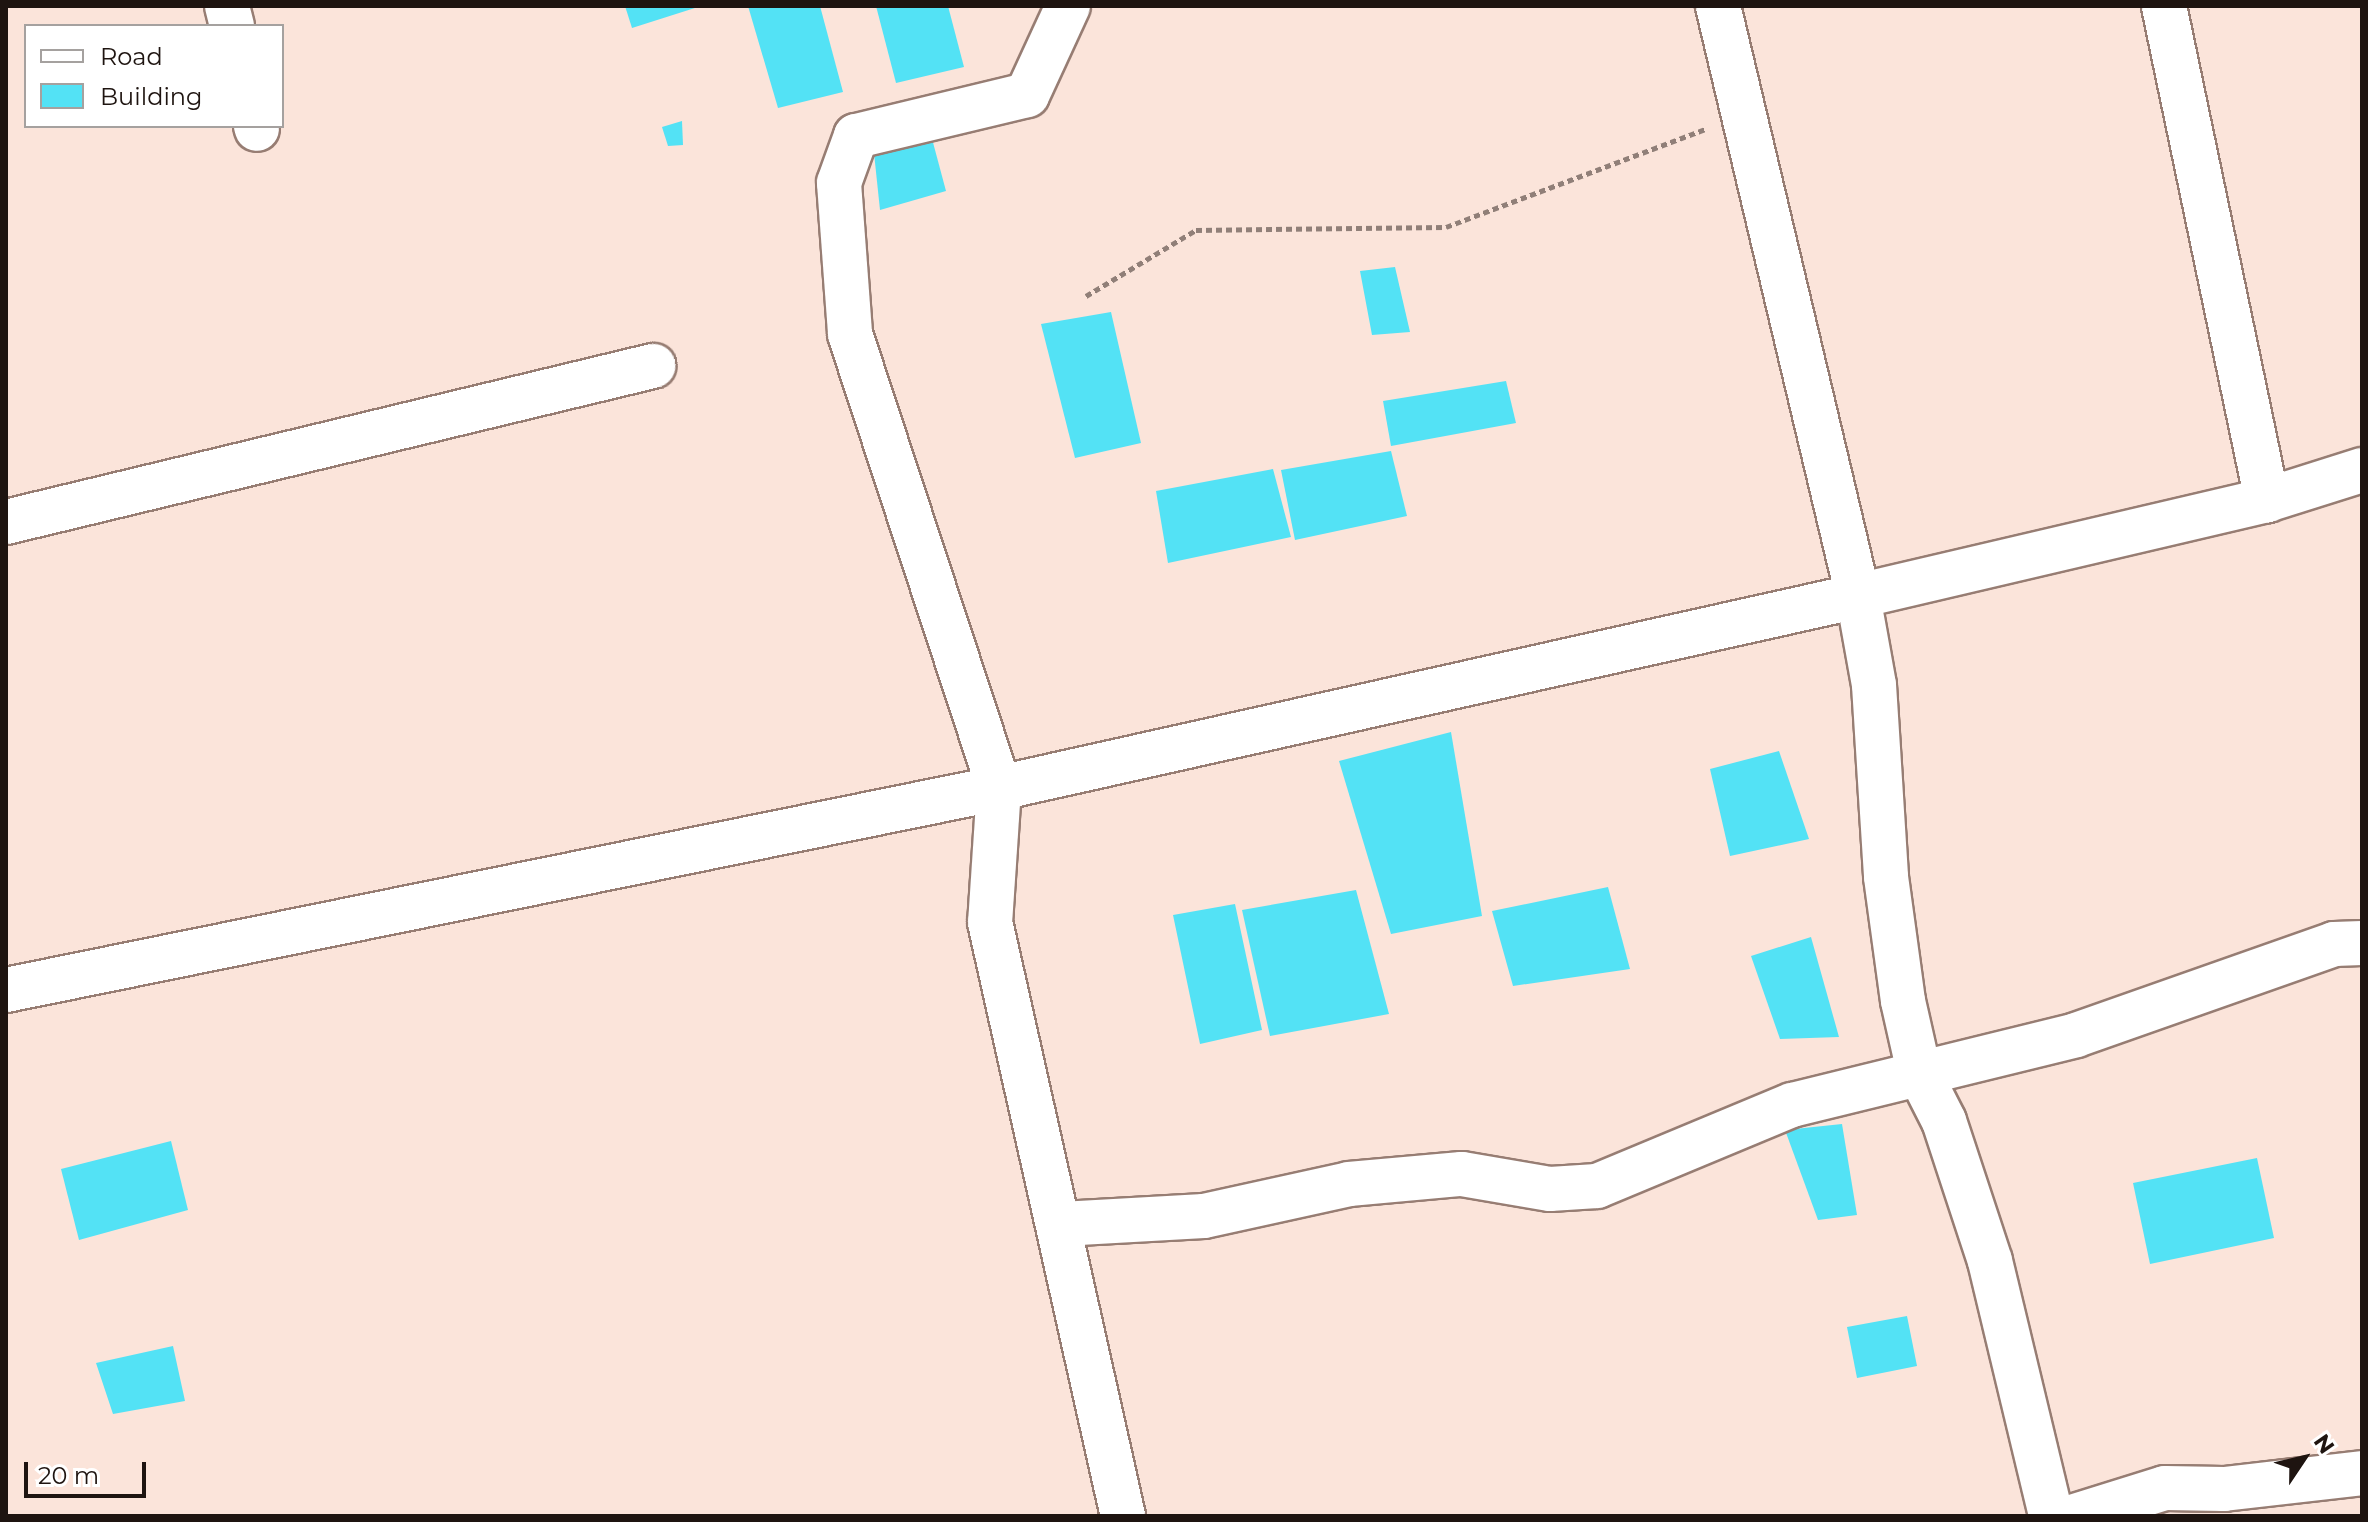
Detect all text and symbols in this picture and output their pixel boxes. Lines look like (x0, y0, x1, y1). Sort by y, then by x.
legend (24, 24, 284, 128)
text: Road (100, 42, 163, 71)
text: Building (100, 82, 203, 111)
north arrow (2264, 1418, 2344, 1498)
text: N (2308, 1429, 2340, 1459)
scale bar (28, 1446, 150, 1496)
text: 20 m (38, 1461, 99, 1490)

